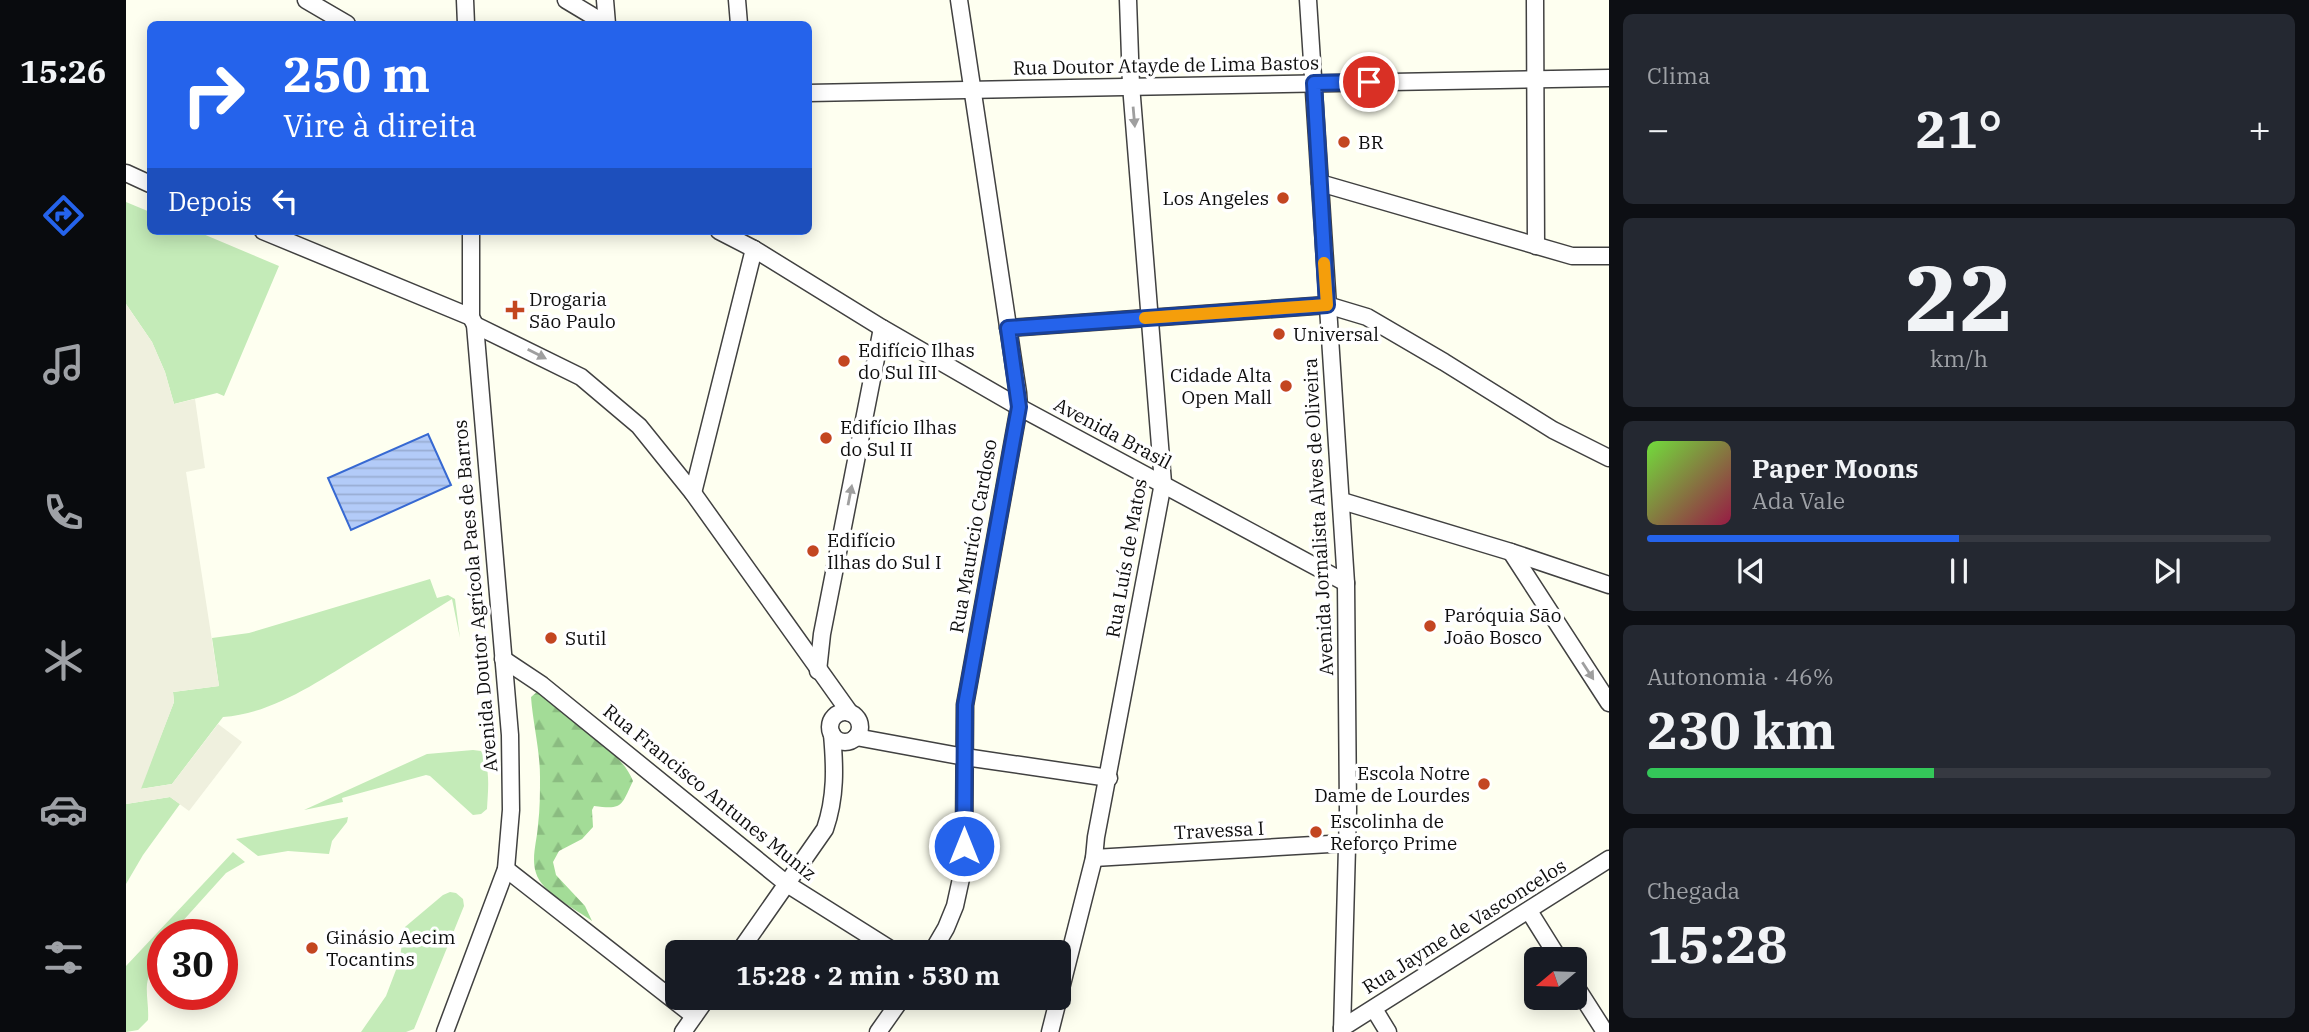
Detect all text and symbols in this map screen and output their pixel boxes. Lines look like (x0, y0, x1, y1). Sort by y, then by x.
text: 250 m (283, 42, 430, 105)
icon: right (168, 49, 259, 140)
text: 15:26 (20, 50, 106, 92)
street label: Rua Doutor Atayde de Lima Bastos (1013, 50, 1319, 80)
pin (1339, 52, 1399, 112)
text: Clima (1647, 60, 1711, 90)
icon: arrive (1350, 63, 1388, 101)
text: 21° (1916, 95, 2002, 162)
text: Vire à direita (283, 104, 477, 146)
text: − (1647, 104, 1670, 153)
text: + (2248, 104, 2271, 153)
one-way arrow (1129, 106, 1140, 128)
place label: BR (1358, 130, 1384, 154)
marker: BR (1336, 134, 1352, 150)
icon: left (266, 182, 304, 220)
text: Depois (168, 184, 252, 218)
place label: Los Angeles (1163, 186, 1269, 210)
marker: Los Angeles (1275, 190, 1291, 206)
icon: directions (39, 191, 88, 240)
text: 22 (1904, 238, 2014, 356)
place label: Drogaria São Paulo (529, 287, 616, 333)
marker: Drogaria São Paulo (507, 302, 523, 318)
place label: Universal (1293, 322, 1379, 346)
marker: Universal (1271, 326, 1287, 342)
place label: Edifício Ilhas do Sul III (858, 338, 975, 384)
icon: music (39, 340, 88, 389)
text: km/h (1930, 343, 1988, 373)
one-way arrow (527, 348, 547, 359)
marker: Edifício Ilhas do Sul III (836, 353, 852, 369)
street label: Avenida Jornalista Alves de Oliveira (1298, 357, 1338, 677)
place label: Cidade Alta Open Mall (1170, 363, 1272, 409)
marker: Cidade Alta Open Mall (1278, 378, 1294, 394)
street label: Avenida Brasil (1050, 392, 1176, 474)
place label: Edifício Ilhas do Sul II (840, 415, 957, 461)
street label: Avenida Doutor Agrícola Paes de Barros (448, 419, 502, 773)
marker: Edifício Ilhas do Sul II (818, 430, 834, 446)
street label: Rua Maurício Cardoso (944, 437, 1002, 635)
text: Paper Moons (1752, 451, 1919, 485)
street label: Rua Luís de Matos (1100, 476, 1152, 640)
one-way arrow (844, 484, 855, 506)
text: Ada Vale (1752, 485, 1845, 515)
icon: phone (39, 488, 88, 537)
place label: Edifício Ilhas do Sul I (827, 528, 941, 574)
marker: Edifício Ilhas do Sul I (805, 543, 821, 559)
icon: previous (1732, 552, 1770, 590)
icon: pause (1940, 552, 1978, 590)
icon: next (2148, 552, 2186, 590)
place label: Paróquia São João Bosco (1444, 603, 1561, 649)
marker: Paróquia São João Bosco (1422, 618, 1438, 634)
place label: Sutil (565, 626, 607, 650)
marker: Sutil (543, 630, 559, 646)
icon: climate (39, 636, 88, 685)
one-way arrow (1582, 661, 1595, 680)
text: Autonomia · 46% (1647, 661, 1834, 691)
text: 230 km (1647, 696, 1836, 763)
street label: Rua Francisco Antunes Muniz (599, 699, 821, 885)
place label: Escola Notre Dame de Lourdes (1314, 761, 1470, 807)
marker: Escola Notre Dame de Lourdes (1476, 776, 1492, 792)
icon: car (39, 785, 88, 834)
position arrow (927, 809, 1001, 883)
place label: Escolinha de Reforço Prime (1330, 809, 1457, 855)
street label: Travessa I (1173, 816, 1265, 844)
marker: Escolinha de Reforço Prime (1308, 824, 1324, 840)
street label: Rua Jayme de Vasconcelos (1358, 853, 1570, 999)
text: Chegada (1647, 875, 1740, 905)
text: 15:28 (1647, 910, 1788, 977)
speed limit sign: 30 (147, 919, 238, 1010)
place label: Ginásio Aecim Tocantins (326, 925, 456, 971)
icon: filters (39, 933, 88, 982)
marker: Ginásio Aecim Tocantins (304, 940, 320, 956)
north arrow (1524, 947, 1587, 1010)
map controls (1524, 947, 1587, 1010)
text: 15:28 · 2 min · 530 m (736, 958, 1000, 992)

